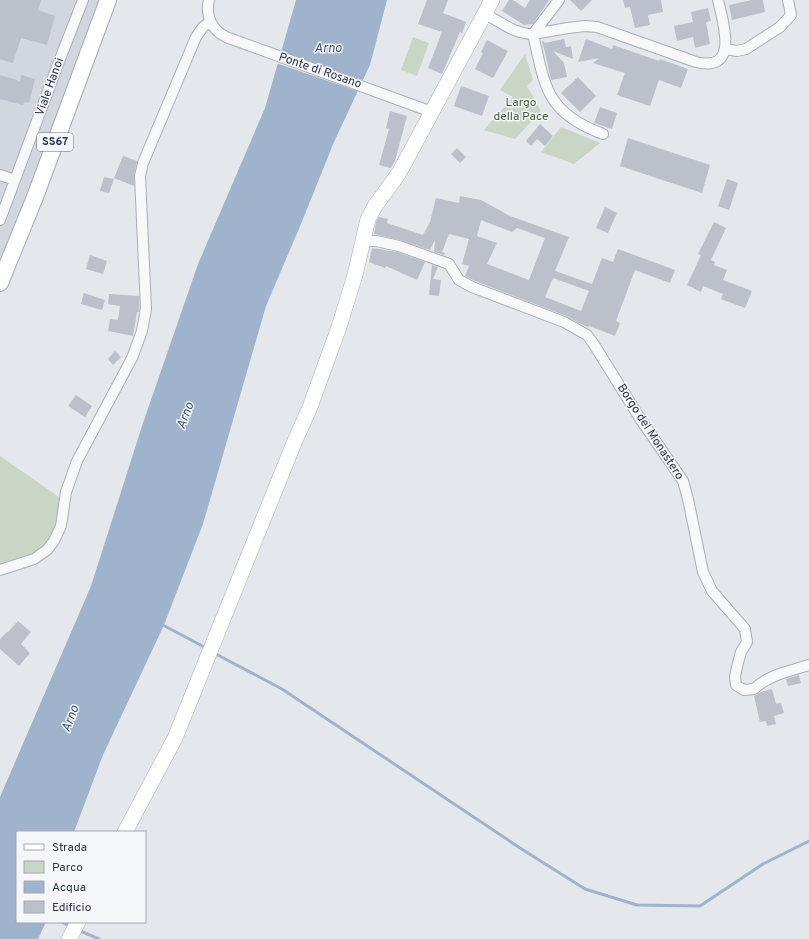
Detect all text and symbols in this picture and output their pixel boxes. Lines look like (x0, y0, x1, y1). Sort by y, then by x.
water label: Arno (314, 41, 342, 57)
street label: Ponte di Rosano (276, 49, 364, 93)
street label: Viale Hanoi (32, 56, 68, 118)
park label: Largo della Pace (494, 95, 548, 125)
road number: SS67 (37, 133, 73, 151)
street label: Borgo del Monastero (613, 381, 687, 483)
water label: Arno (174, 400, 198, 432)
water label: Arno (59, 703, 83, 735)
legend (16, 831, 146, 923)
text: Strada (52, 840, 87, 856)
text: Parco (52, 860, 83, 876)
text: Acqua (52, 880, 86, 896)
text: Edificio (52, 900, 92, 916)

